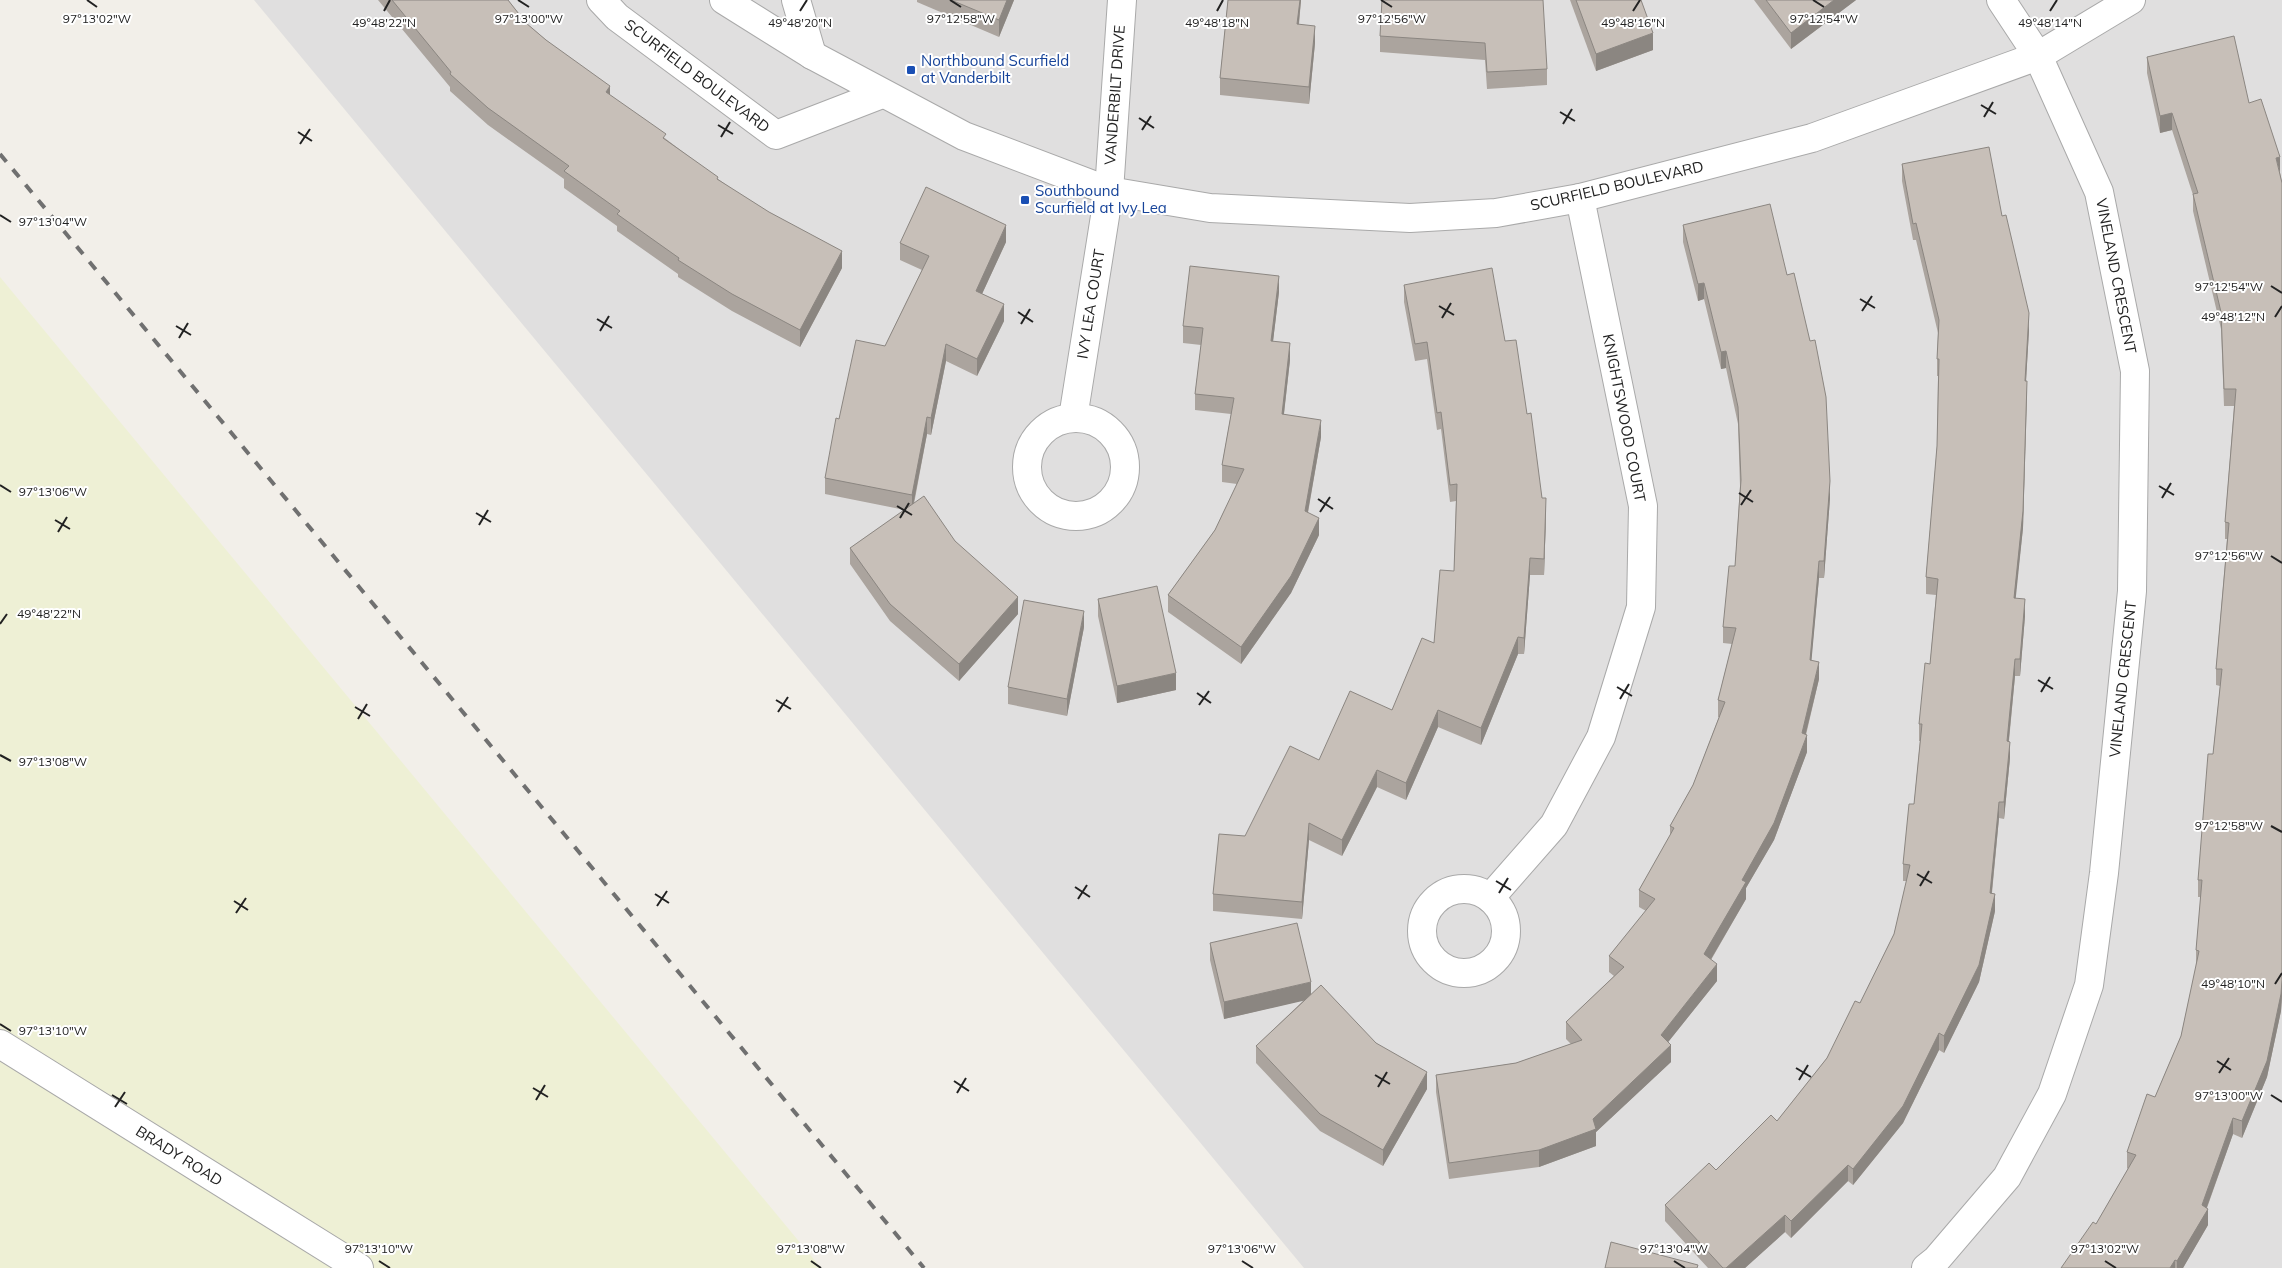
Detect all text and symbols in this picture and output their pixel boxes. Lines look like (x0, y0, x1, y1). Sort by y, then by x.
text: 97°13'02"W (63, 11, 131, 26)
text: 97°13'00"W (495, 11, 563, 26)
text: 97°12'58"W (927, 11, 995, 26)
text: 97°12'56"W (1358, 11, 1426, 26)
text: 97°12'54"W (1790, 11, 1858, 26)
text: 49°48'22"N (352, 15, 416, 30)
street label: SCURFIELD BOULEVARD (621, 15, 774, 137)
text: 49°48'20"N (768, 15, 832, 30)
text: 49°48'18"N (1185, 15, 1249, 30)
text: 49°48'16"N (1601, 15, 1665, 30)
text: 49°48'14"N (2018, 15, 2082, 30)
street label: VANDERBILT DRIVE (1100, 24, 1129, 166)
place label: Northbound Scurfield at Vanderbilt (921, 51, 1069, 87)
marker: Northbound Scurfield at Vanderbilt (905, 64, 917, 76)
street label: SCURFIELD BOULEVARD (1528, 156, 1705, 215)
place label: Southbound Scurfield at Ivy Lea (1035, 181, 1167, 217)
marker: Southbound Scurfield at Ivy Lea (1019, 194, 1031, 206)
street label: VINELAND CRESCENT (2092, 197, 2141, 355)
text: 97°13'04"W (19, 214, 87, 229)
street label: IVY LEA COURT (1072, 248, 1109, 360)
text: 97°12'54"W (2195, 279, 2263, 294)
text: 49°48'12"N (2201, 309, 2265, 324)
street label: KNIGHTSWOOD COURT (1599, 332, 1650, 504)
text: 97°13'06"W (19, 484, 87, 499)
text: 97°12'56"W (2195, 548, 2263, 563)
street label: VINELAND CRESCENT (2105, 600, 2140, 758)
text: 49°48'22"N (17, 606, 81, 621)
text: 97°13'08"W (19, 754, 87, 769)
text: 97°12'58"W (2195, 818, 2263, 833)
text: 49°48'10"N (2201, 976, 2265, 991)
text: 97°13'10"W (19, 1023, 87, 1038)
text: 97°13'00"W (2195, 1088, 2263, 1103)
street label: BRADY ROAD (132, 1121, 226, 1190)
text: 97°13'10"W (345, 1241, 413, 1256)
text: 97°13'08"W (777, 1241, 845, 1256)
text: 97°13'06"W (1208, 1241, 1276, 1256)
text: 97°13'04"W (1640, 1241, 1708, 1256)
text: 97°13'02"W (2071, 1241, 2139, 1256)

